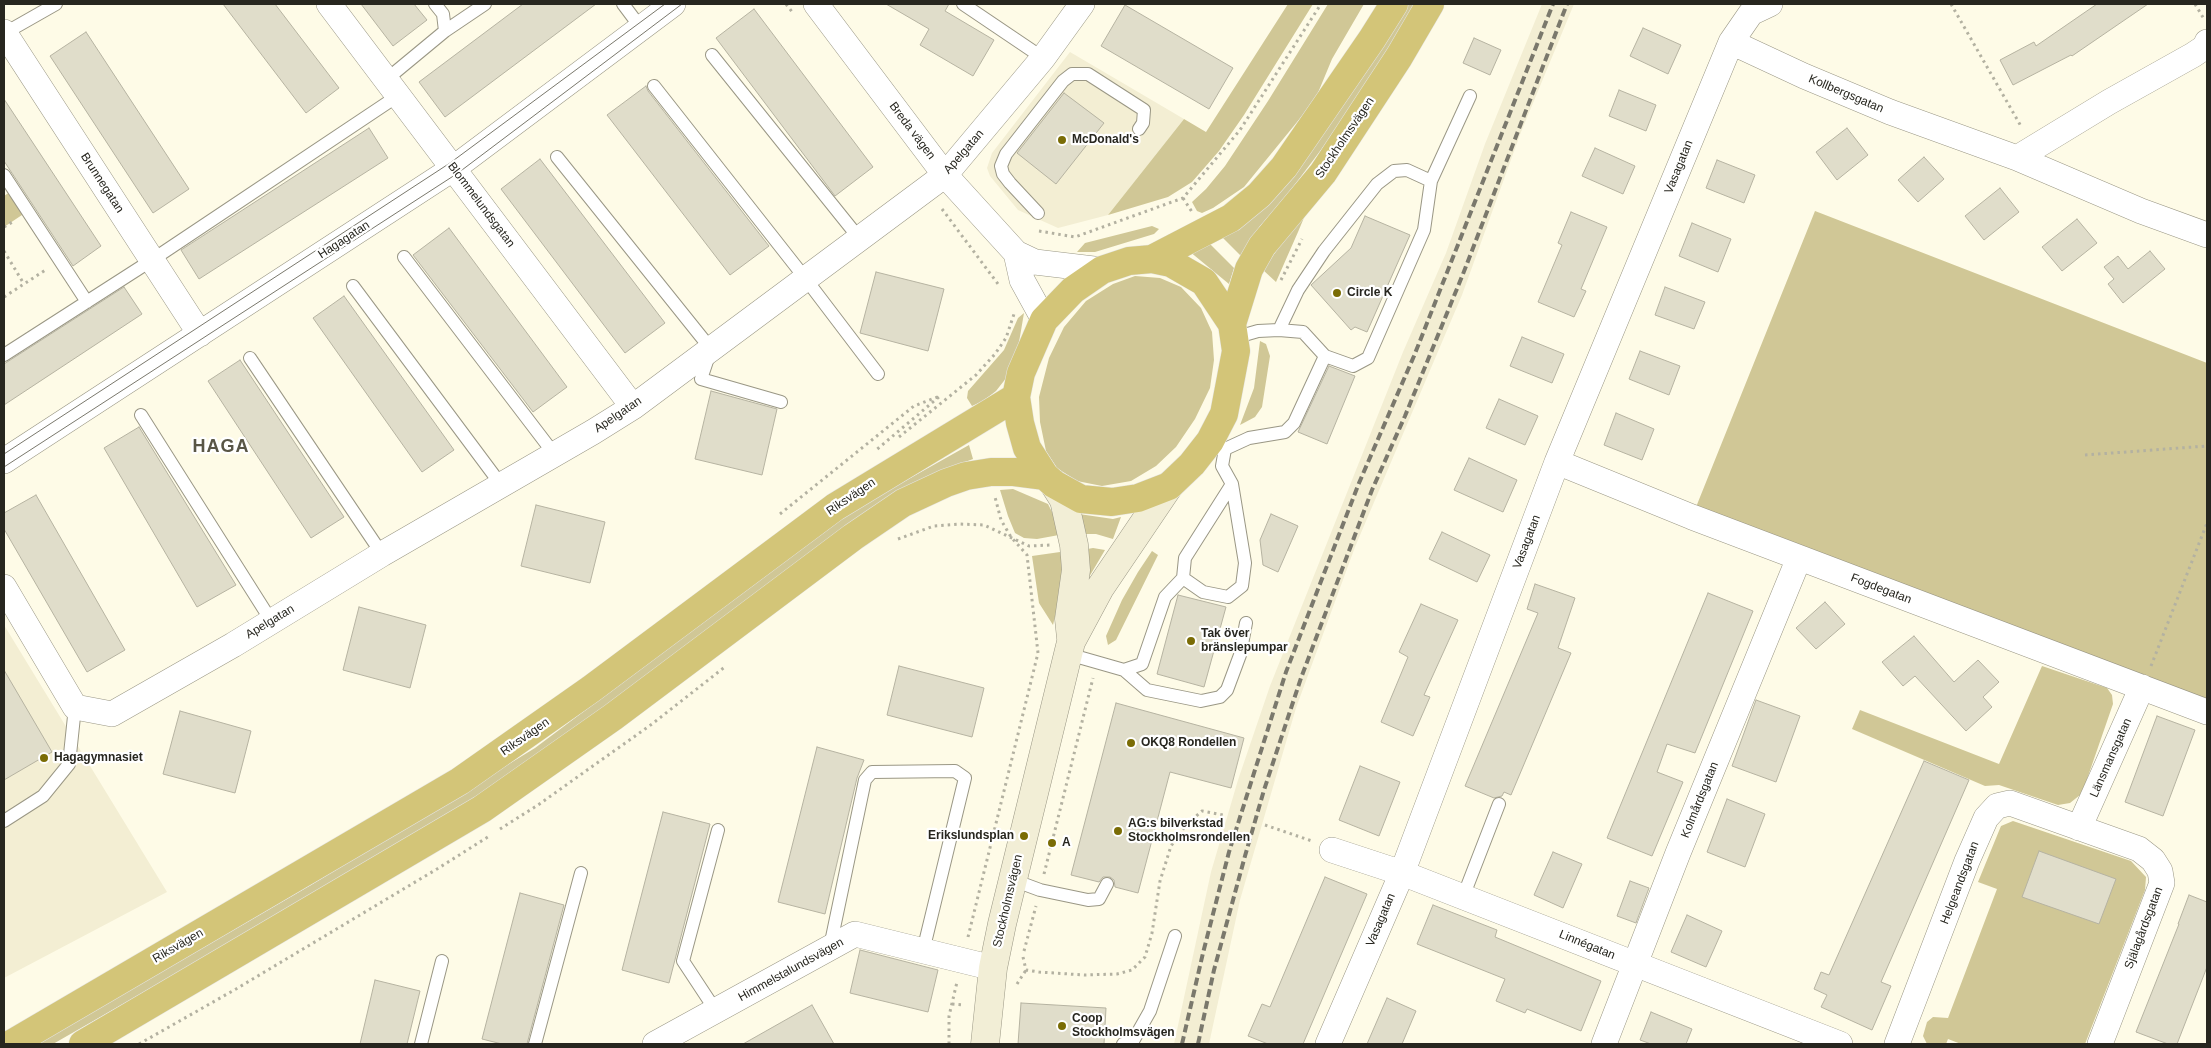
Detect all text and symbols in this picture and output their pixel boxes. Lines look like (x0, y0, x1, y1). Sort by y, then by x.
street label: Kollbergsgatan (1806, 72, 1886, 116)
street label: Stockholmsvägen (1313, 95, 1377, 181)
street label: Breda vägen (886, 99, 938, 163)
street label: Apelgatan (941, 127, 987, 177)
place label: McDonald's (1072, 133, 1139, 147)
marker: McDonald's (1056, 134, 1068, 146)
street label: Vasagatan (1662, 138, 1696, 196)
street label: Brunnegatan (77, 150, 127, 216)
street label: Blommelundsgatan (444, 160, 518, 250)
street label: Hagagatan (315, 218, 373, 262)
place label: Circle K (1347, 286, 1392, 300)
marker: Circle K (1331, 287, 1343, 299)
street label: Apelgatan (592, 394, 644, 436)
district label: HAGA (192, 436, 250, 458)
street label: Riksvägen (824, 475, 878, 519)
street label: Vasagatan (1510, 513, 1544, 571)
street label: Fogdegatan (1849, 571, 1913, 607)
street label: Apelgatan (243, 602, 297, 642)
place label: Tak över bränslepumpar (1201, 627, 1288, 655)
marker: Tak över bränslepumpar (1185, 635, 1197, 647)
street label: Riksvägen (498, 715, 552, 759)
street label: Länsmansgatan (2087, 716, 2135, 800)
place label: OKQ8 Rondellen (1141, 736, 1236, 750)
marker: OKQ8 Rondellen (1125, 737, 1137, 749)
place label: Hagagymnasiet (54, 751, 143, 765)
marker: Hagagymnasiet (38, 752, 50, 764)
street label: Kolmårdsgatan (1678, 760, 1722, 840)
place label: AG:s bilverkstad Stockholmsrondellen (1128, 817, 1250, 845)
marker: AG:s bilverkstad Stockholmsrondellen (1112, 825, 1124, 837)
place label: Erikslundsplan (928, 829, 1014, 843)
marker: Erikslundsplan (1018, 830, 1030, 842)
place label: A (1062, 836, 1071, 850)
marker: A (1046, 837, 1058, 849)
street label: Helgeandsgatan (1938, 840, 1982, 926)
street label: Stockholmsvägen (990, 853, 1026, 949)
street label: Själagårdsgatan (2122, 885, 2166, 971)
street label: Vasagatan (1363, 891, 1399, 949)
street label: Riksvägen (150, 926, 206, 966)
street label: Linnégatan (1557, 927, 1617, 963)
street label: Himmelstalundsvägen (736, 935, 846, 1005)
place label: Coop Stockholmsvägen (1072, 1012, 1175, 1040)
marker: Coop Stockholmsvägen (1056, 1020, 1068, 1032)

